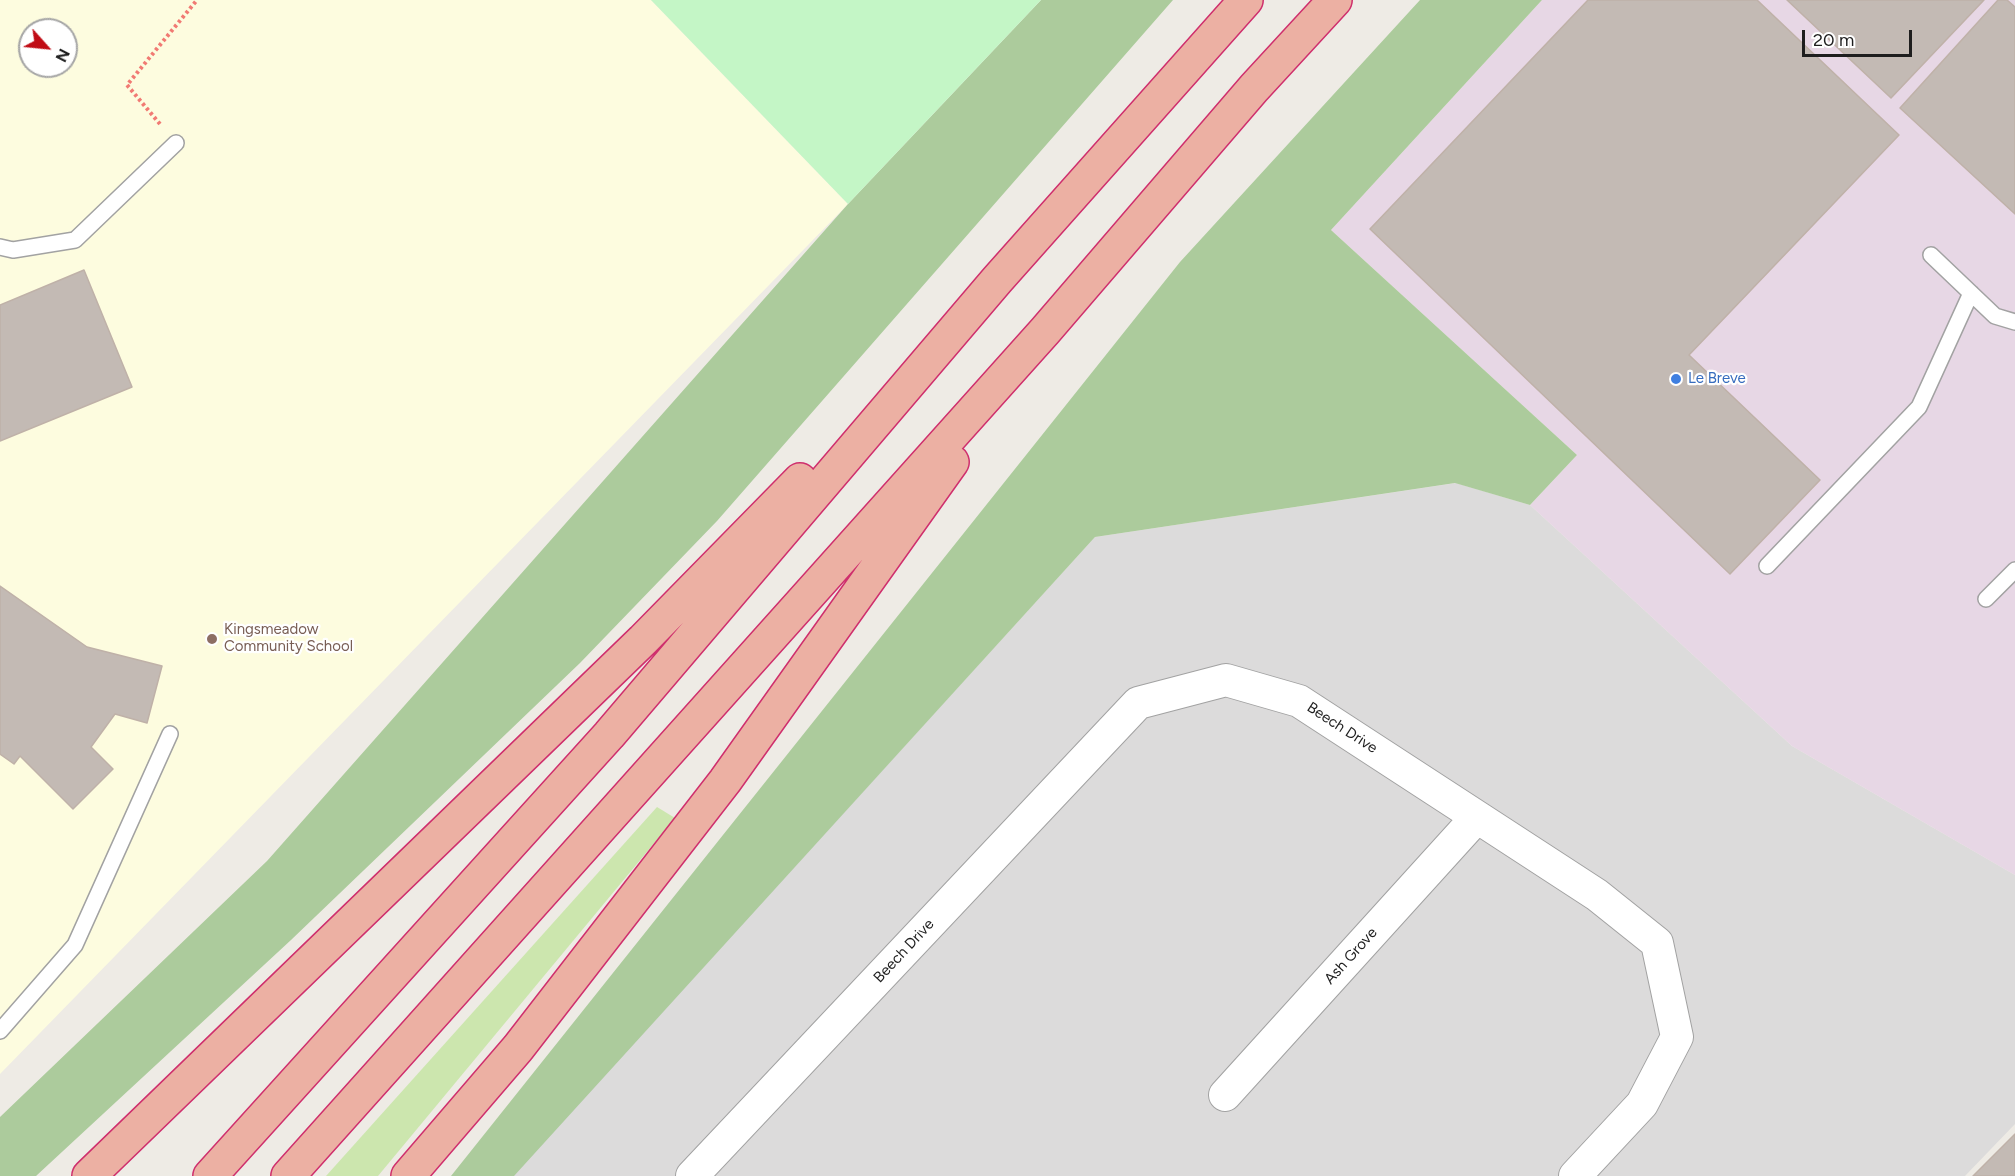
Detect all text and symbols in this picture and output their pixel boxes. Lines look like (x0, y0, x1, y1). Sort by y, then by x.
north arrow (18, 18, 78, 78)
scale bar (1805, 18, 1914, 56)
text: 20 m (1813, 29, 1854, 51)
text: N (51, 46, 74, 65)
place label: Le Breve (1688, 370, 1746, 388)
marker: Le Breve (1669, 372, 1683, 386)
place label: Kingsmeadow Community School (224, 621, 353, 656)
marker: Kingsmeadow Community School (205, 632, 219, 646)
street label: Beech Drive (1303, 699, 1381, 757)
street label: Beech Drive (870, 915, 938, 987)
street label: Ash Grove (1321, 924, 1381, 988)

